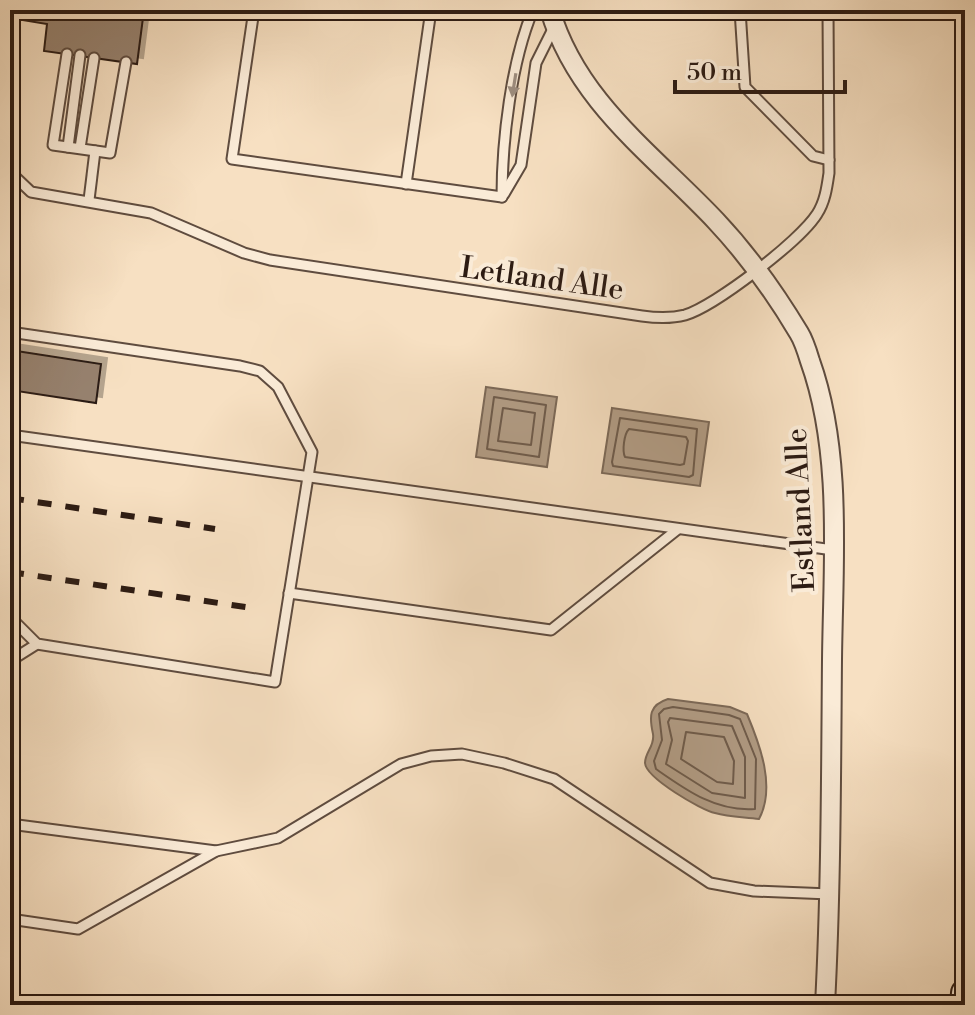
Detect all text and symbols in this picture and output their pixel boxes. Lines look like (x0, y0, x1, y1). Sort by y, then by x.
scale bar (675, 44, 845, 94)
text: 50 m (687, 58, 742, 88)
one-way arrow (507, 73, 520, 98)
street label: Letland Alle (458, 249, 626, 309)
street label: Estland Alle (778, 427, 824, 593)

